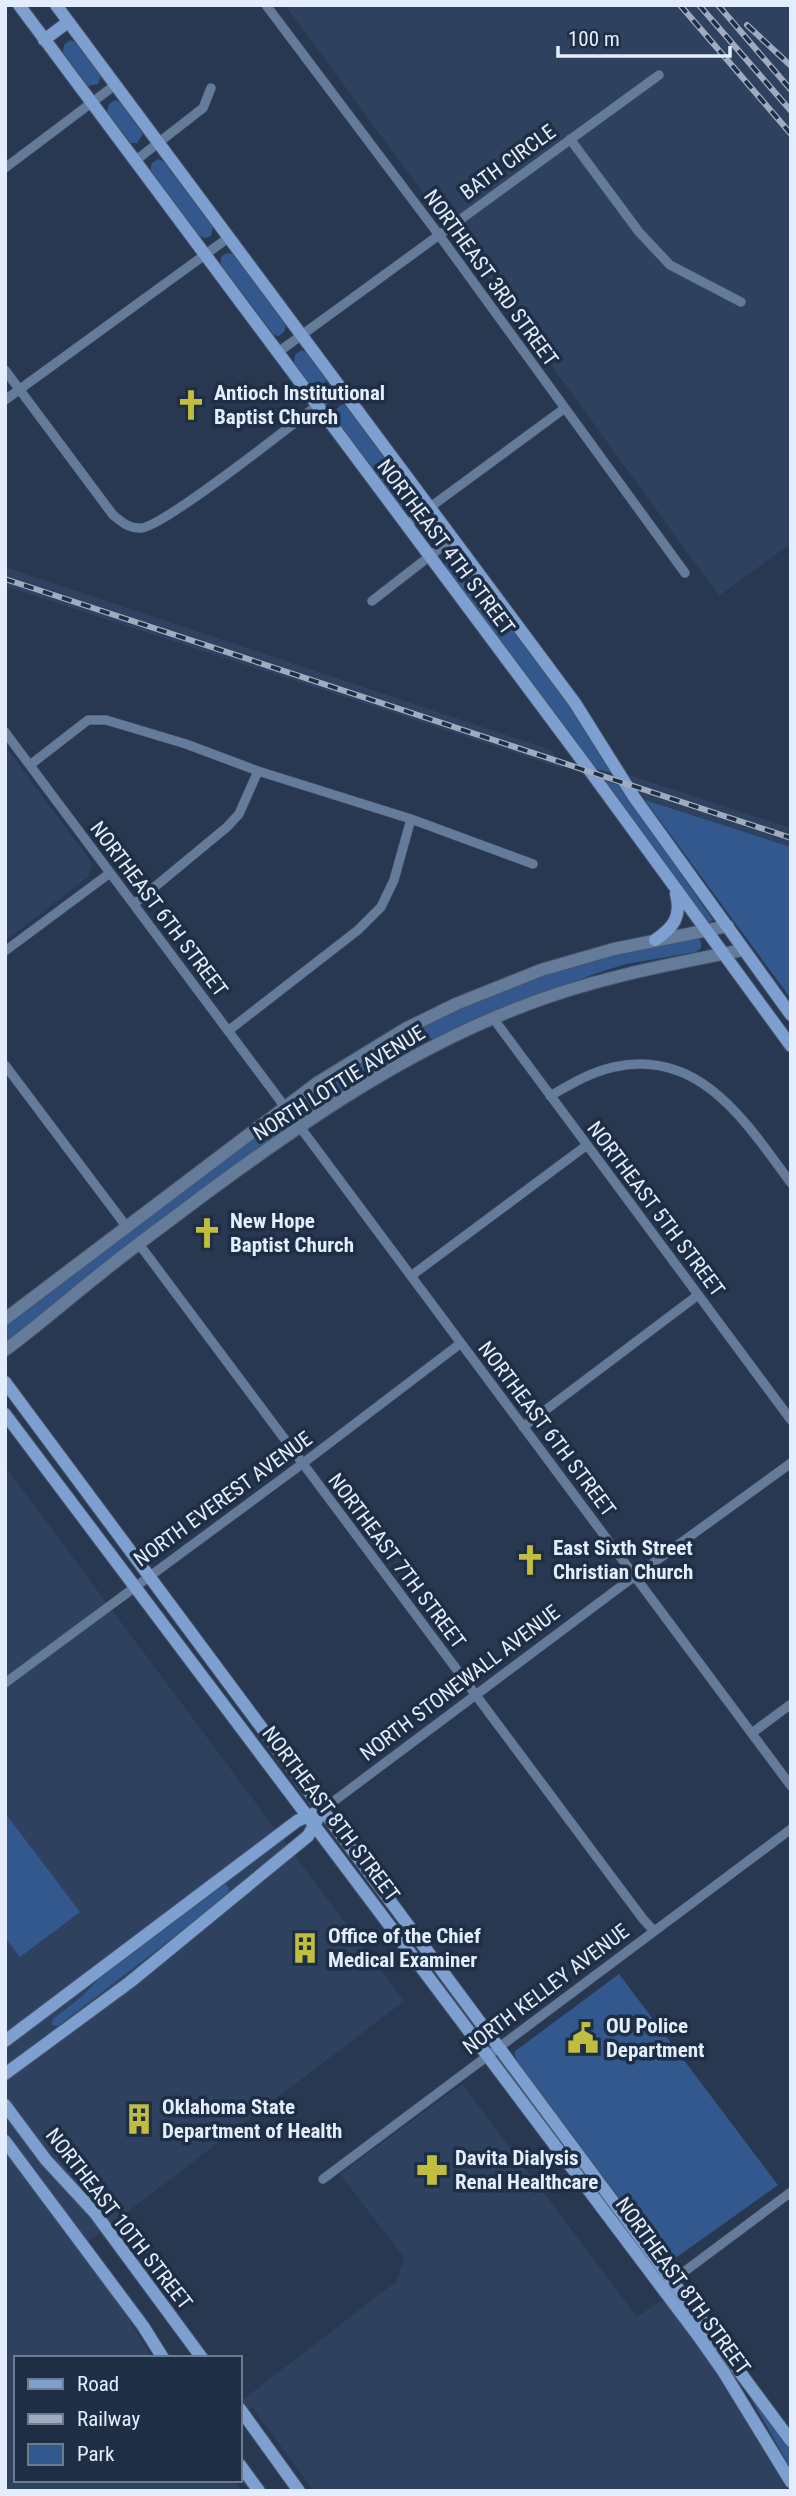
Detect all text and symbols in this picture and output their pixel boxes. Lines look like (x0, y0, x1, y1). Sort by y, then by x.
scale bar (558, 14, 730, 58)
text: 100 m (568, 27, 620, 51)
street label: BATH CIRCLE (456, 119, 560, 205)
street label: NORTHEAST 3RD STREET (419, 185, 563, 371)
place label: Antioch Institutional Baptist Church (214, 381, 385, 429)
church icon: Antioch Institutional Baptist Church (174, 388, 208, 422)
street label: NORTHEAST 4TH STREET (372, 455, 520, 639)
street label: NORTHEAST 6TH STREET (85, 817, 233, 1001)
street label: NORTH LOTTIE AVENUE (249, 1020, 429, 1146)
street label: NORTHEAST 5TH STREET (582, 1117, 730, 1301)
place label: New Hope Baptist Church (230, 1209, 354, 1257)
church icon: New Hope Baptist Church (190, 1216, 224, 1250)
street label: NORTHEAST 6TH STREET (473, 1337, 621, 1521)
street label: NORTH EVEREST AVENUE (129, 1426, 317, 1572)
street label: NORTHEAST 7TH STREET (323, 1469, 471, 1653)
place label: East Sixth Street Christian Church (553, 1536, 693, 1584)
church icon: East Sixth Street Christian Church (513, 1543, 547, 1577)
street label: NORTH STONEWALL AVENUE (356, 1600, 564, 1766)
street label: NORTHEAST 8TH STREET (257, 1722, 405, 1906)
street label: NORTH KELLEY AVENUE (458, 1919, 634, 2059)
place label: Office of the Chief Medical Examiner (328, 1924, 481, 1972)
building icon: Office of the Chief Medical Examiner (288, 1931, 322, 1965)
place label: OU Police Department (606, 2014, 705, 2062)
public building icon: OU Police Department (566, 2021, 600, 2055)
place label: Oklahoma State Department of Health (162, 2095, 342, 2143)
building icon: Oklahoma State Department of Health (122, 2102, 156, 2136)
street label: NORTHEAST 10TH STREET (41, 2124, 197, 2314)
place label: Davita Dialysis Renal Healthcare (455, 2146, 598, 2194)
pharmacy icon: Davita Dialysis Renal Healthcare (415, 2153, 449, 2187)
street label: NORTHEAST 8TH STREET (611, 2193, 755, 2379)
legend (14, 2356, 242, 2482)
text: Road (77, 2372, 119, 2396)
text: Railway (77, 2407, 140, 2431)
text: Park (77, 2442, 115, 2466)

